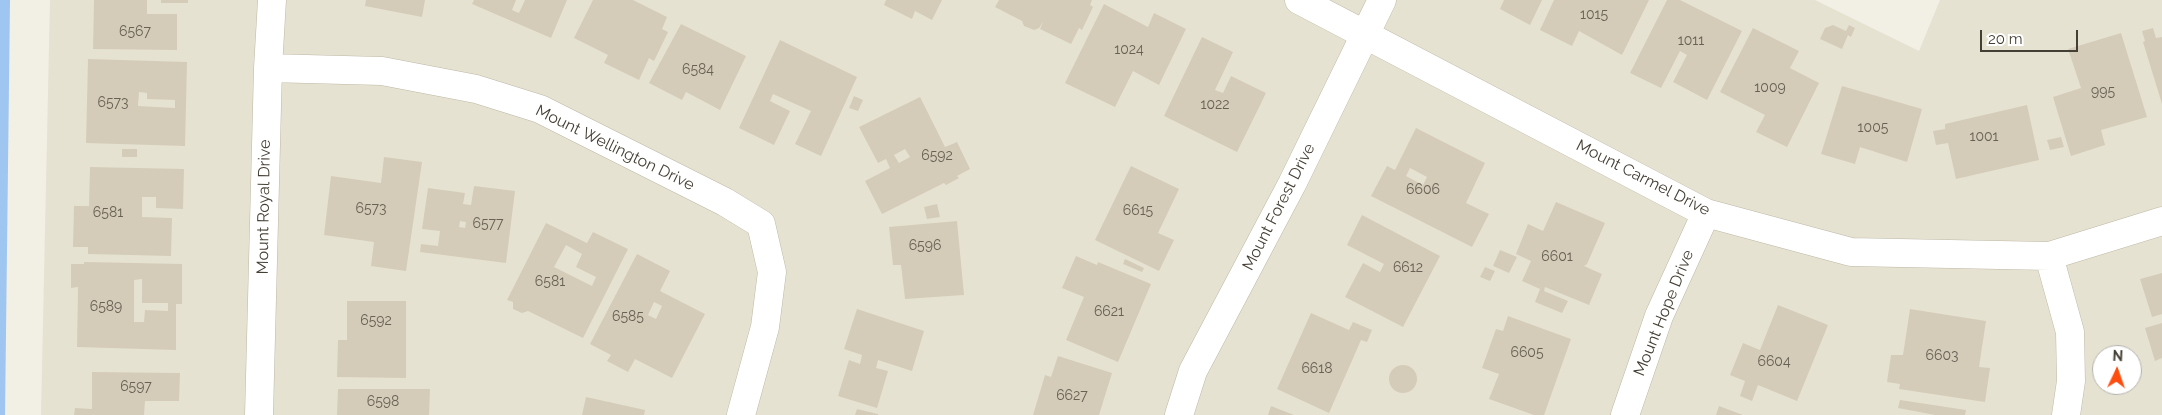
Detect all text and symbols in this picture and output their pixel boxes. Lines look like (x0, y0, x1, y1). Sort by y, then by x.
house number: 1015 (1580, 7, 1608, 23)
scale bar (1982, 20, 2080, 52)
house number: 6567 (119, 24, 151, 40)
text: 20 m (1988, 30, 2023, 48)
house number: 1011 (1678, 33, 1704, 49)
house number: 1024 (1114, 42, 1144, 58)
house number: 6584 (682, 62, 714, 78)
house number: 1009 (1754, 80, 1786, 96)
house number: 995 (2091, 84, 2115, 100)
house number: 6573 (98, 95, 128, 111)
house number: 1022 (1200, 97, 1230, 113)
street label: Mount Wellington Drive (532, 101, 698, 195)
house number: 1005 (1858, 120, 1888, 136)
house number: 1001 (1969, 129, 1999, 145)
street label: Mount Carmel Drive (1573, 136, 1713, 220)
street label: Mount Royal Drive (253, 139, 275, 275)
street label: Mount Forest Drive (1239, 140, 1319, 274)
house number: 6592 (921, 148, 953, 164)
house number: 6606 (1406, 182, 1440, 198)
house number: 6573 (356, 201, 386, 217)
house number: 6615 (1123, 203, 1153, 219)
house number: 6581 (93, 205, 123, 221)
house number: 6577 (472, 216, 504, 232)
house number: 6596 (909, 238, 941, 254)
street label: Mount Hope Drive (1630, 247, 1698, 379)
house number: 6601 (1541, 249, 1573, 265)
house number: 6612 (1393, 260, 1423, 276)
house number: 6581 (535, 274, 565, 290)
house number: 6589 (90, 299, 122, 315)
house number: 6621 (1094, 304, 1124, 320)
house number: 6585 (612, 309, 644, 325)
house number: 6592 (360, 313, 392, 329)
house number: 6605 (1510, 345, 1544, 361)
north arrow (2092, 345, 2142, 395)
house number: 6603 (1926, 348, 1958, 364)
text: N (2112, 348, 2123, 364)
house number: 6604 (1757, 354, 1791, 370)
house number: 6618 (1301, 361, 1333, 377)
house number: 6597 (120, 379, 152, 395)
house number: 6627 (1056, 388, 1088, 404)
house number: 6598 (367, 394, 399, 410)

